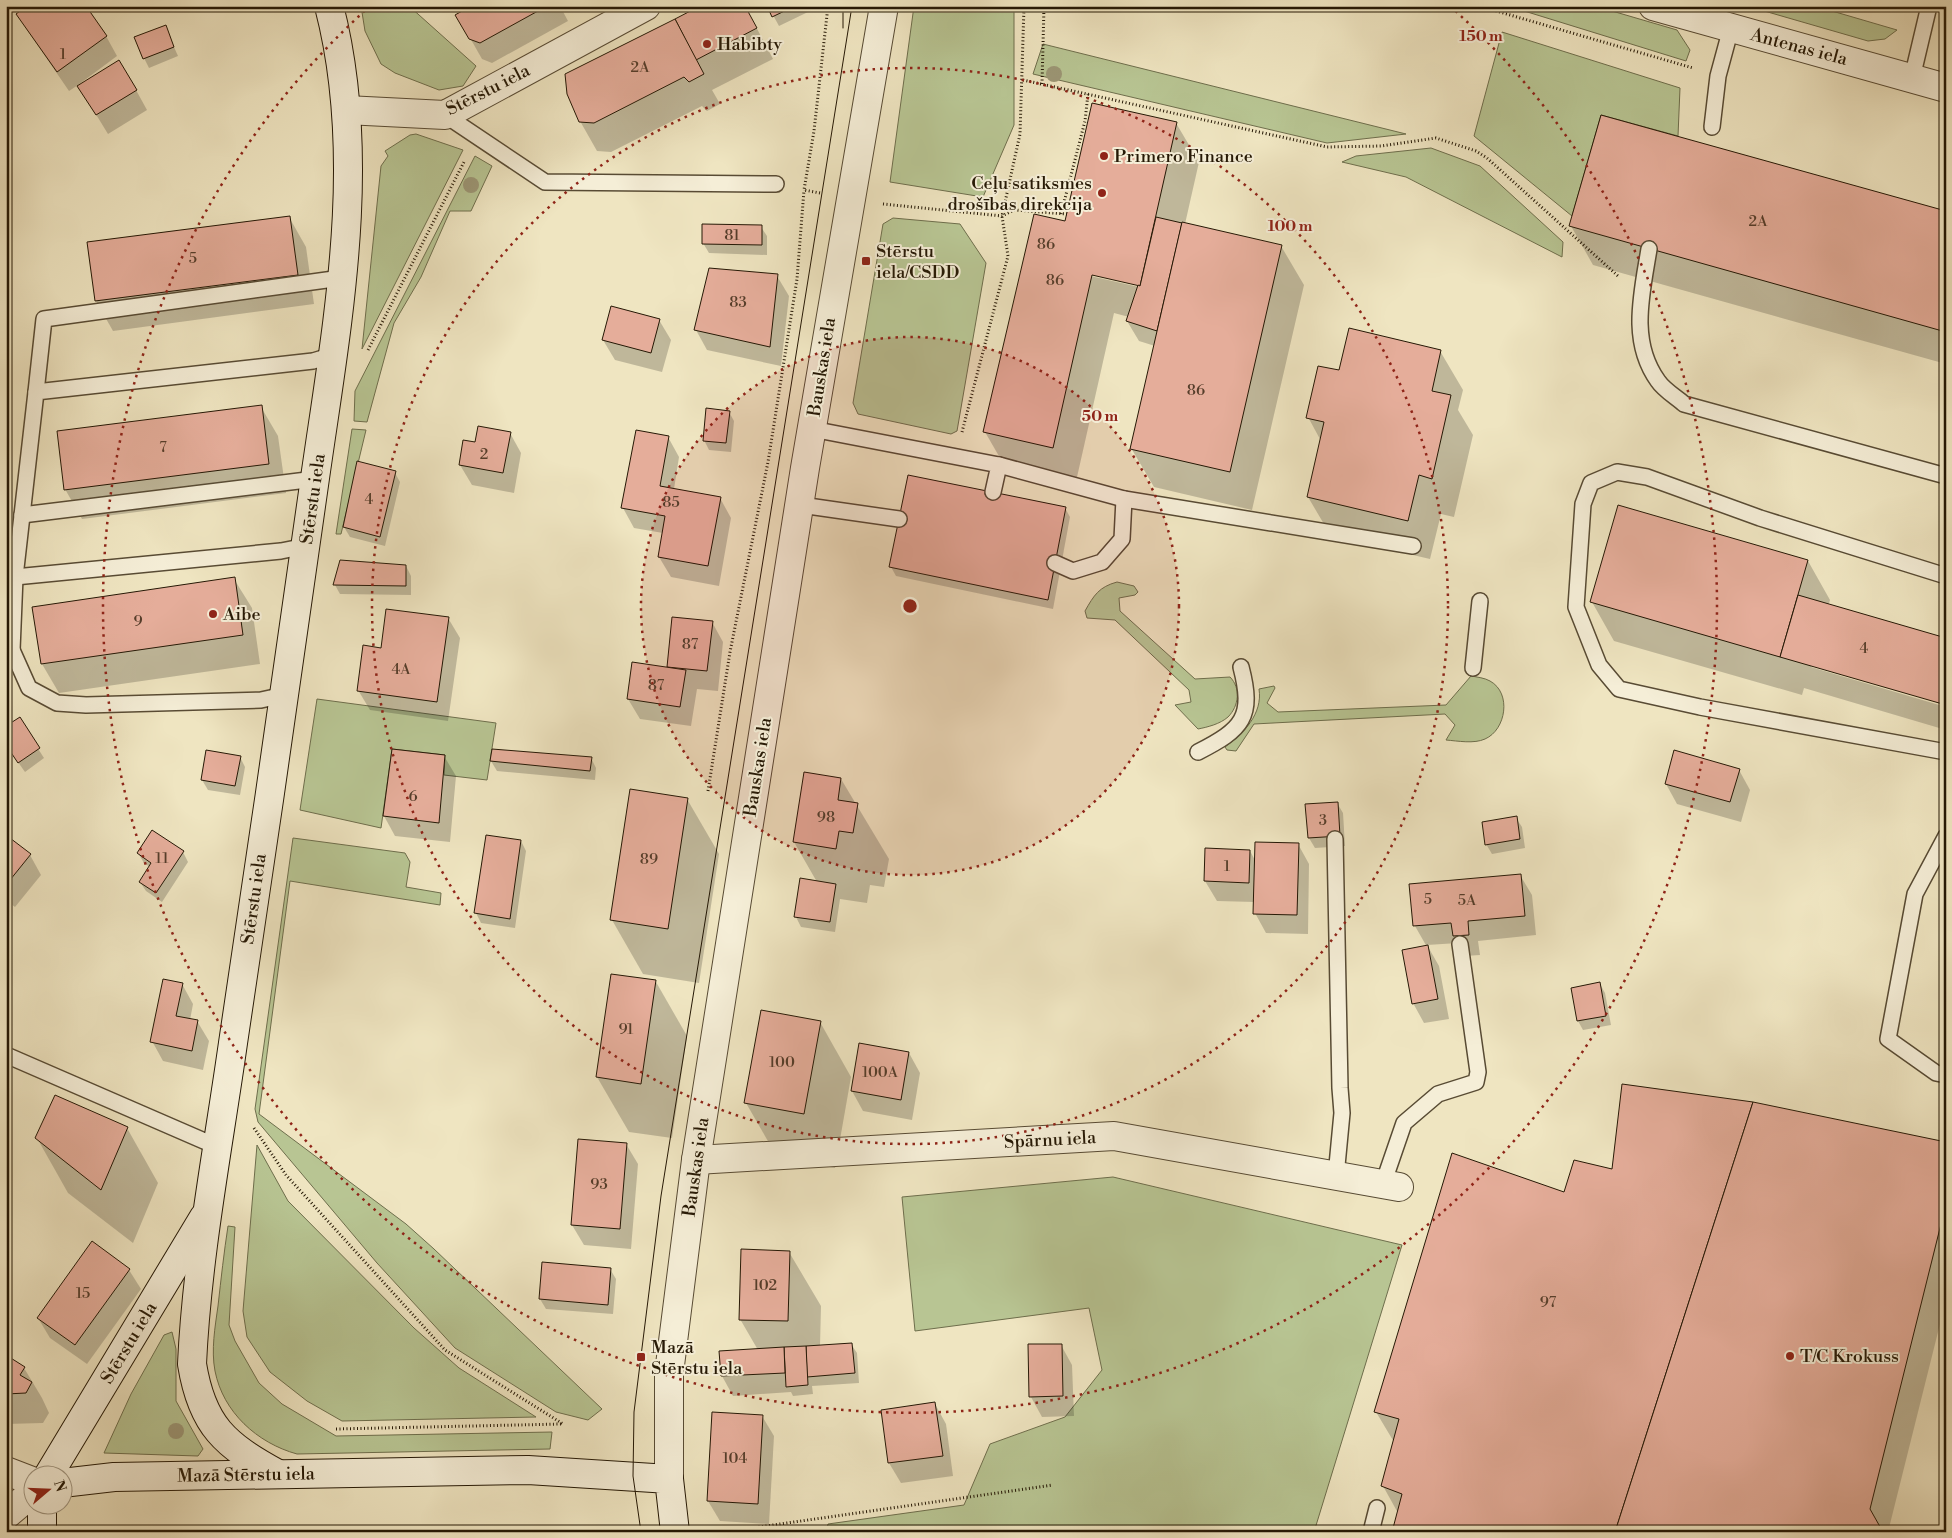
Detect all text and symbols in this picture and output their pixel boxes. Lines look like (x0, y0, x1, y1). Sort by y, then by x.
street label: Antenas iela (1747, 23, 1851, 71)
text: 150 m (1459, 27, 1503, 46)
place label: Habibty (717, 33, 782, 56)
marker: Habibty (701, 38, 713, 50)
house number: 1 (60, 45, 67, 64)
house number: 2A (631, 58, 650, 77)
street label: Stērstu iela (442, 59, 535, 121)
place label: Primero Finance (1114, 145, 1253, 168)
marker: Primero Finance (1098, 150, 1110, 162)
place label: Ceļu satiksmes drošības direkcija (948, 172, 1093, 216)
marker: Ceļu satiksmes drošības direkcija (1096, 187, 1108, 199)
house number: 2A (1749, 212, 1768, 231)
text: 100 m (1268, 217, 1313, 236)
house number: 81 (724, 226, 740, 245)
house number: 86 (1037, 235, 1055, 254)
place label: Stērstu iela/CSDD (876, 240, 960, 284)
house number: 5 (189, 249, 197, 268)
marker: Stērstu iela/CSDD (860, 255, 872, 267)
house number: 86 (1046, 271, 1064, 290)
house number: 83 (729, 293, 747, 312)
street label: Bauskas iela (803, 315, 841, 419)
house number: 86 (1187, 381, 1205, 400)
text: 50 m (1082, 407, 1118, 426)
house number: 7 (159, 438, 167, 457)
house number: 2 (480, 445, 488, 464)
street label: Stērstu iela (295, 451, 331, 546)
house number: 4 (365, 490, 374, 509)
house number: 85 (662, 493, 680, 512)
centre of rings (901, 597, 919, 615)
place label: Aibe (222, 603, 261, 626)
marker: Aibe (207, 608, 219, 620)
house number: 9 (133, 612, 143, 631)
house number: 87 (682, 635, 699, 654)
house number: 4 (1860, 639, 1869, 658)
house number: 4A (391, 660, 411, 679)
house number: 87 (648, 676, 665, 695)
street label: Bauskas iela (739, 715, 777, 819)
house number: 6 (408, 787, 418, 806)
house number: 98 (817, 808, 835, 827)
house number: 3 (1319, 811, 1327, 830)
house number: 11 (155, 849, 169, 868)
house number: 89 (640, 850, 658, 869)
street label: Stērstu iela (236, 851, 272, 946)
house number: 1 (1224, 857, 1231, 876)
house number: 5 (1424, 890, 1432, 909)
house number: 5A (1458, 891, 1477, 910)
house number: 91 (618, 1020, 634, 1039)
house number: 100 (769, 1053, 795, 1072)
house number: 100A (862, 1063, 899, 1082)
street label: Bauskas iela (678, 1115, 714, 1219)
street label: Spārnu iela (1003, 1126, 1097, 1154)
house number: 93 (590, 1175, 608, 1194)
house number: 102 (753, 1276, 777, 1295)
house number: 15 (76, 1284, 90, 1303)
house number: 97 (1540, 1293, 1557, 1312)
street label: Stērstu iela (96, 1297, 163, 1388)
place label: Mazā Stērstu iela (651, 1336, 743, 1380)
place label: T/C Krokuss (1800, 1345, 1899, 1368)
marker: T/C Krokuss (1784, 1350, 1796, 1362)
marker: Mazā Stērstu iela (635, 1351, 647, 1363)
house number: 104 (723, 1449, 748, 1468)
street label: Mazā Stērstu iela (177, 1462, 316, 1488)
north arrow (22, 1466, 72, 1516)
text: N (49, 1478, 70, 1494)

